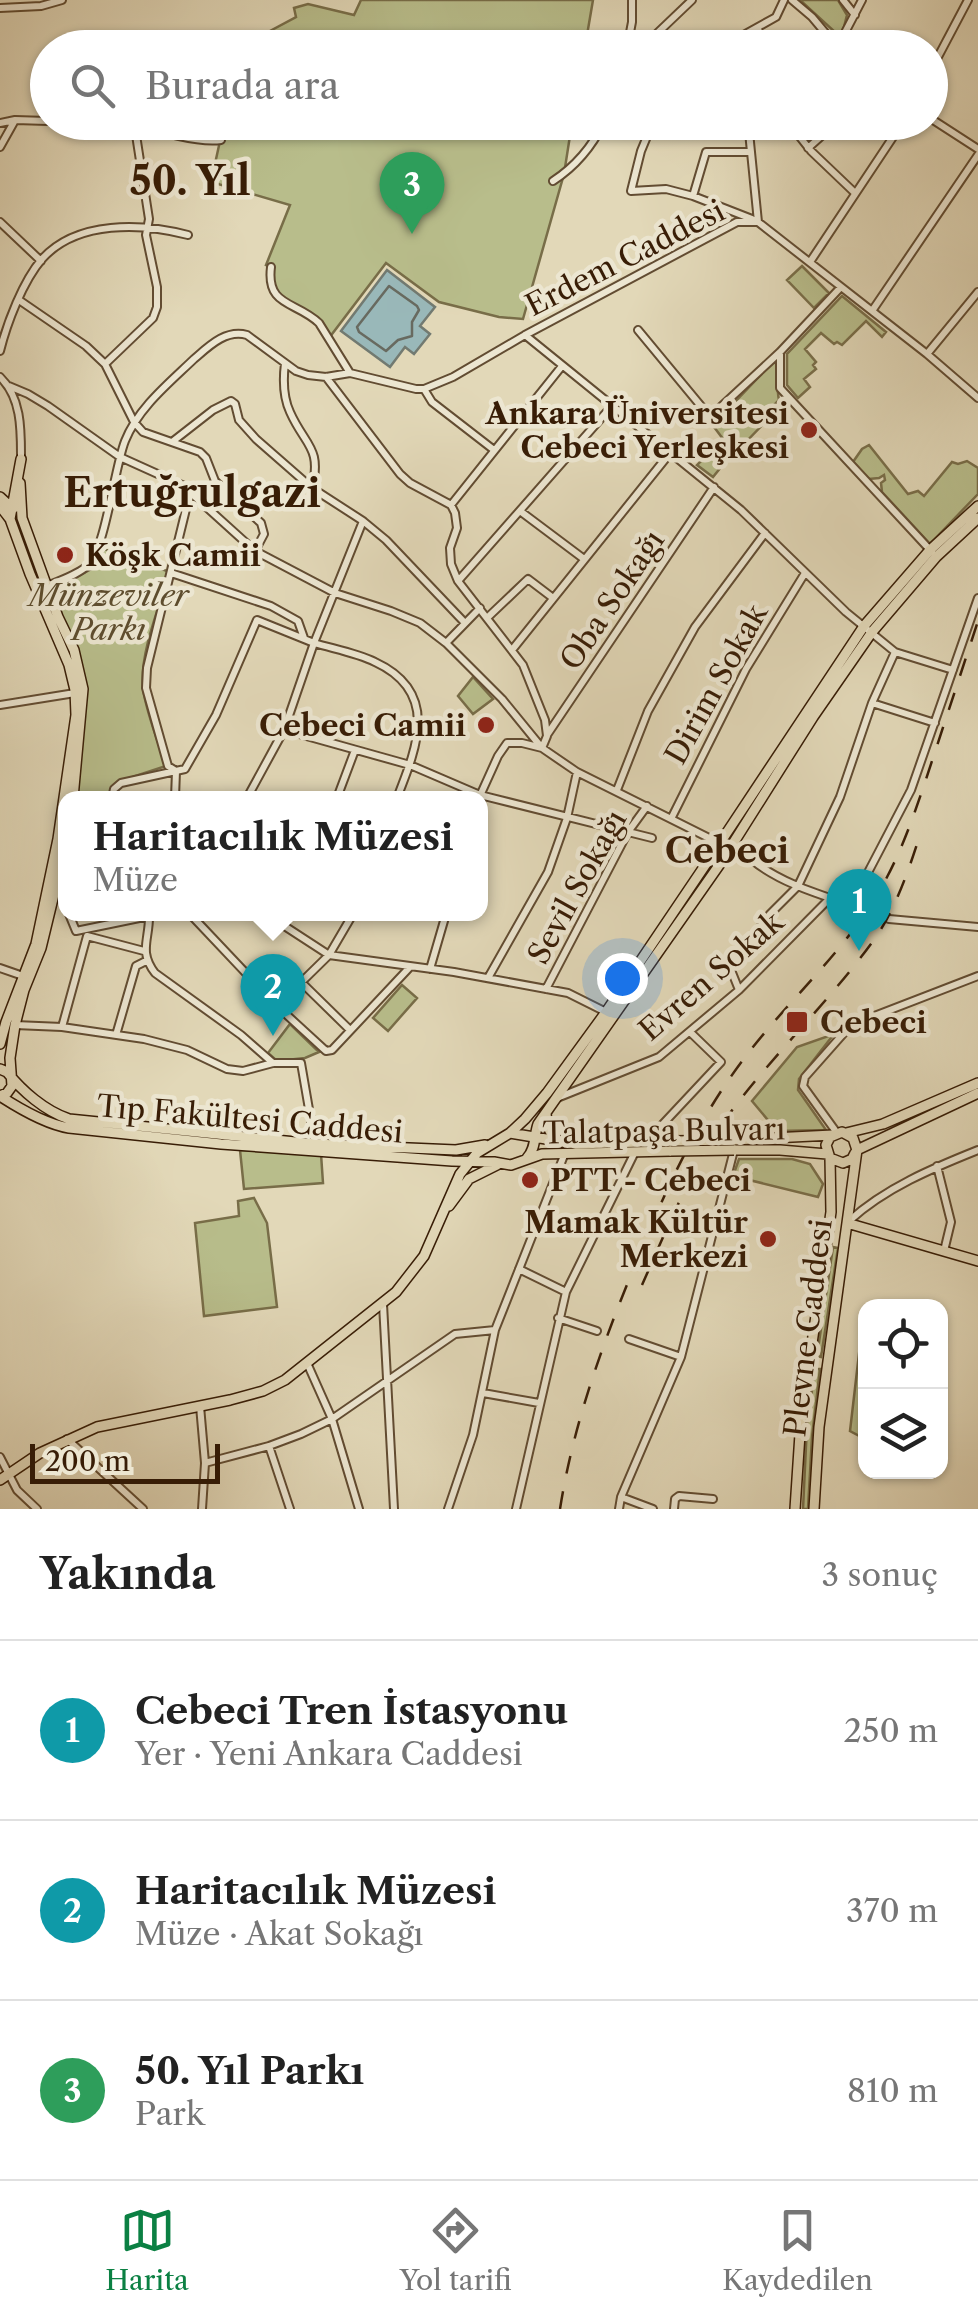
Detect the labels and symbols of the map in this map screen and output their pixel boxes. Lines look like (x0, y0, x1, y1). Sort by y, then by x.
pin: 3 (380, 152, 444, 234)
district label: 50. Yıl (129, 156, 251, 205)
street label: Erdem Caddesi (519, 192, 731, 324)
place label: Ankara Üniversitesi Cebeci Yerleşkesi (484, 395, 789, 466)
marker: Ankara Üniversitesi Cebeci Yerleşkesi (798, 419, 820, 441)
district label: Ertuğrulgazi (63, 468, 321, 517)
street label: Oba Sokağı (552, 523, 672, 677)
place label: Köşk Camii (85, 537, 261, 574)
marker: Köşk Camii (54, 544, 76, 566)
park label: Münzeviler Parkı (26, 577, 191, 648)
street label: Dirim Sokak (657, 596, 776, 771)
place label: Cebeci Camii (259, 707, 466, 744)
marker: Cebeci Camii (475, 714, 497, 736)
street label: Sevil Sokağı (520, 804, 634, 970)
district label: Cebeci (665, 829, 789, 872)
pin: 1 (826, 868, 892, 951)
street label: Evren Sokak (631, 902, 792, 1049)
your location (597, 953, 648, 1004)
pin: 2 (240, 954, 306, 1036)
place label: Cebeci (820, 1004, 927, 1041)
marker: Cebeci (784, 1009, 810, 1035)
street label: Tıp Fakültesi Caddesi (96, 1087, 404, 1151)
street label: Talatpaşa Bulvarı (542, 1110, 786, 1152)
place label: PTT - Cebeci (550, 1162, 751, 1199)
marker: PTT - Cebeci (519, 1169, 541, 1191)
place label: Mamak Kültür Merkezi (524, 1204, 748, 1275)
street label: Plevne Caddesi (776, 1217, 840, 1439)
marker: Mamak Kültür Merkezi (757, 1228, 779, 1250)
scale bar (30, 1439, 220, 1484)

